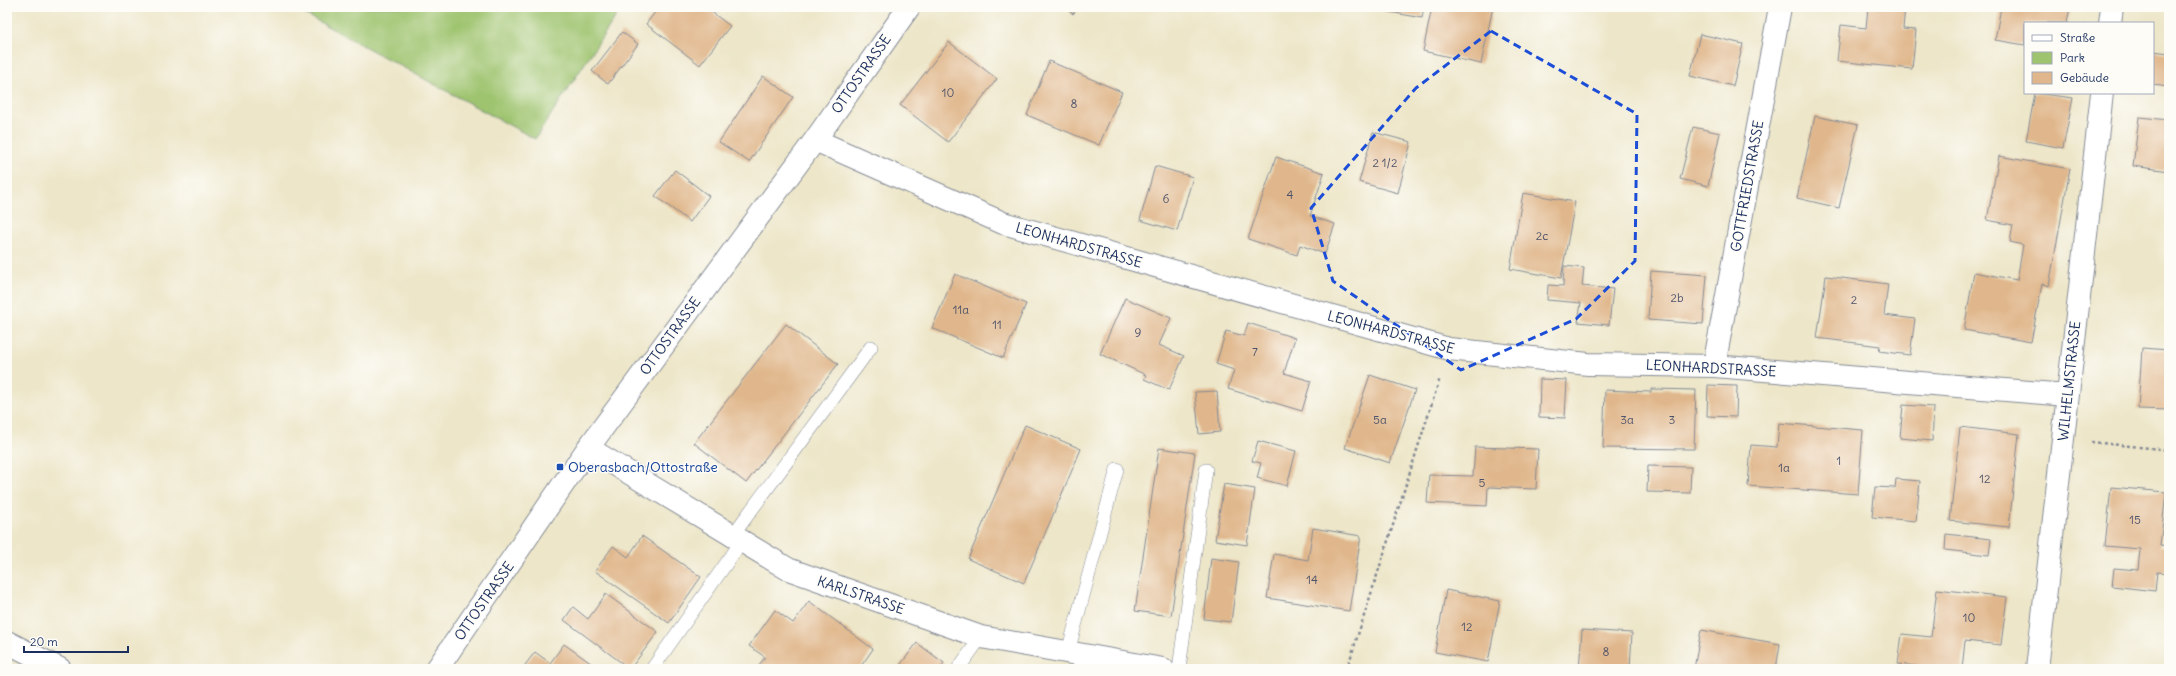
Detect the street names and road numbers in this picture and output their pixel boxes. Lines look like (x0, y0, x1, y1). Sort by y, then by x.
street label: OTTOSTRASSE (827, 31, 895, 117)
street label: GOTTFRIEDSTRASSE (1727, 119, 1767, 253)
street label: LEONHARDSTRASSE (1014, 218, 1144, 272)
street label: OTTOSTRASSE (636, 293, 704, 379)
street label: LEONHARDSTRASSE (1325, 306, 1457, 358)
street label: WILHELMSTRASSE (2054, 320, 2084, 442)
street label: LEONHARDSTRASSE (1645, 356, 1777, 380)
street label: OTTOSTRASSE (450, 558, 518, 644)
street label: KARLSTRASSE (815, 572, 907, 618)

